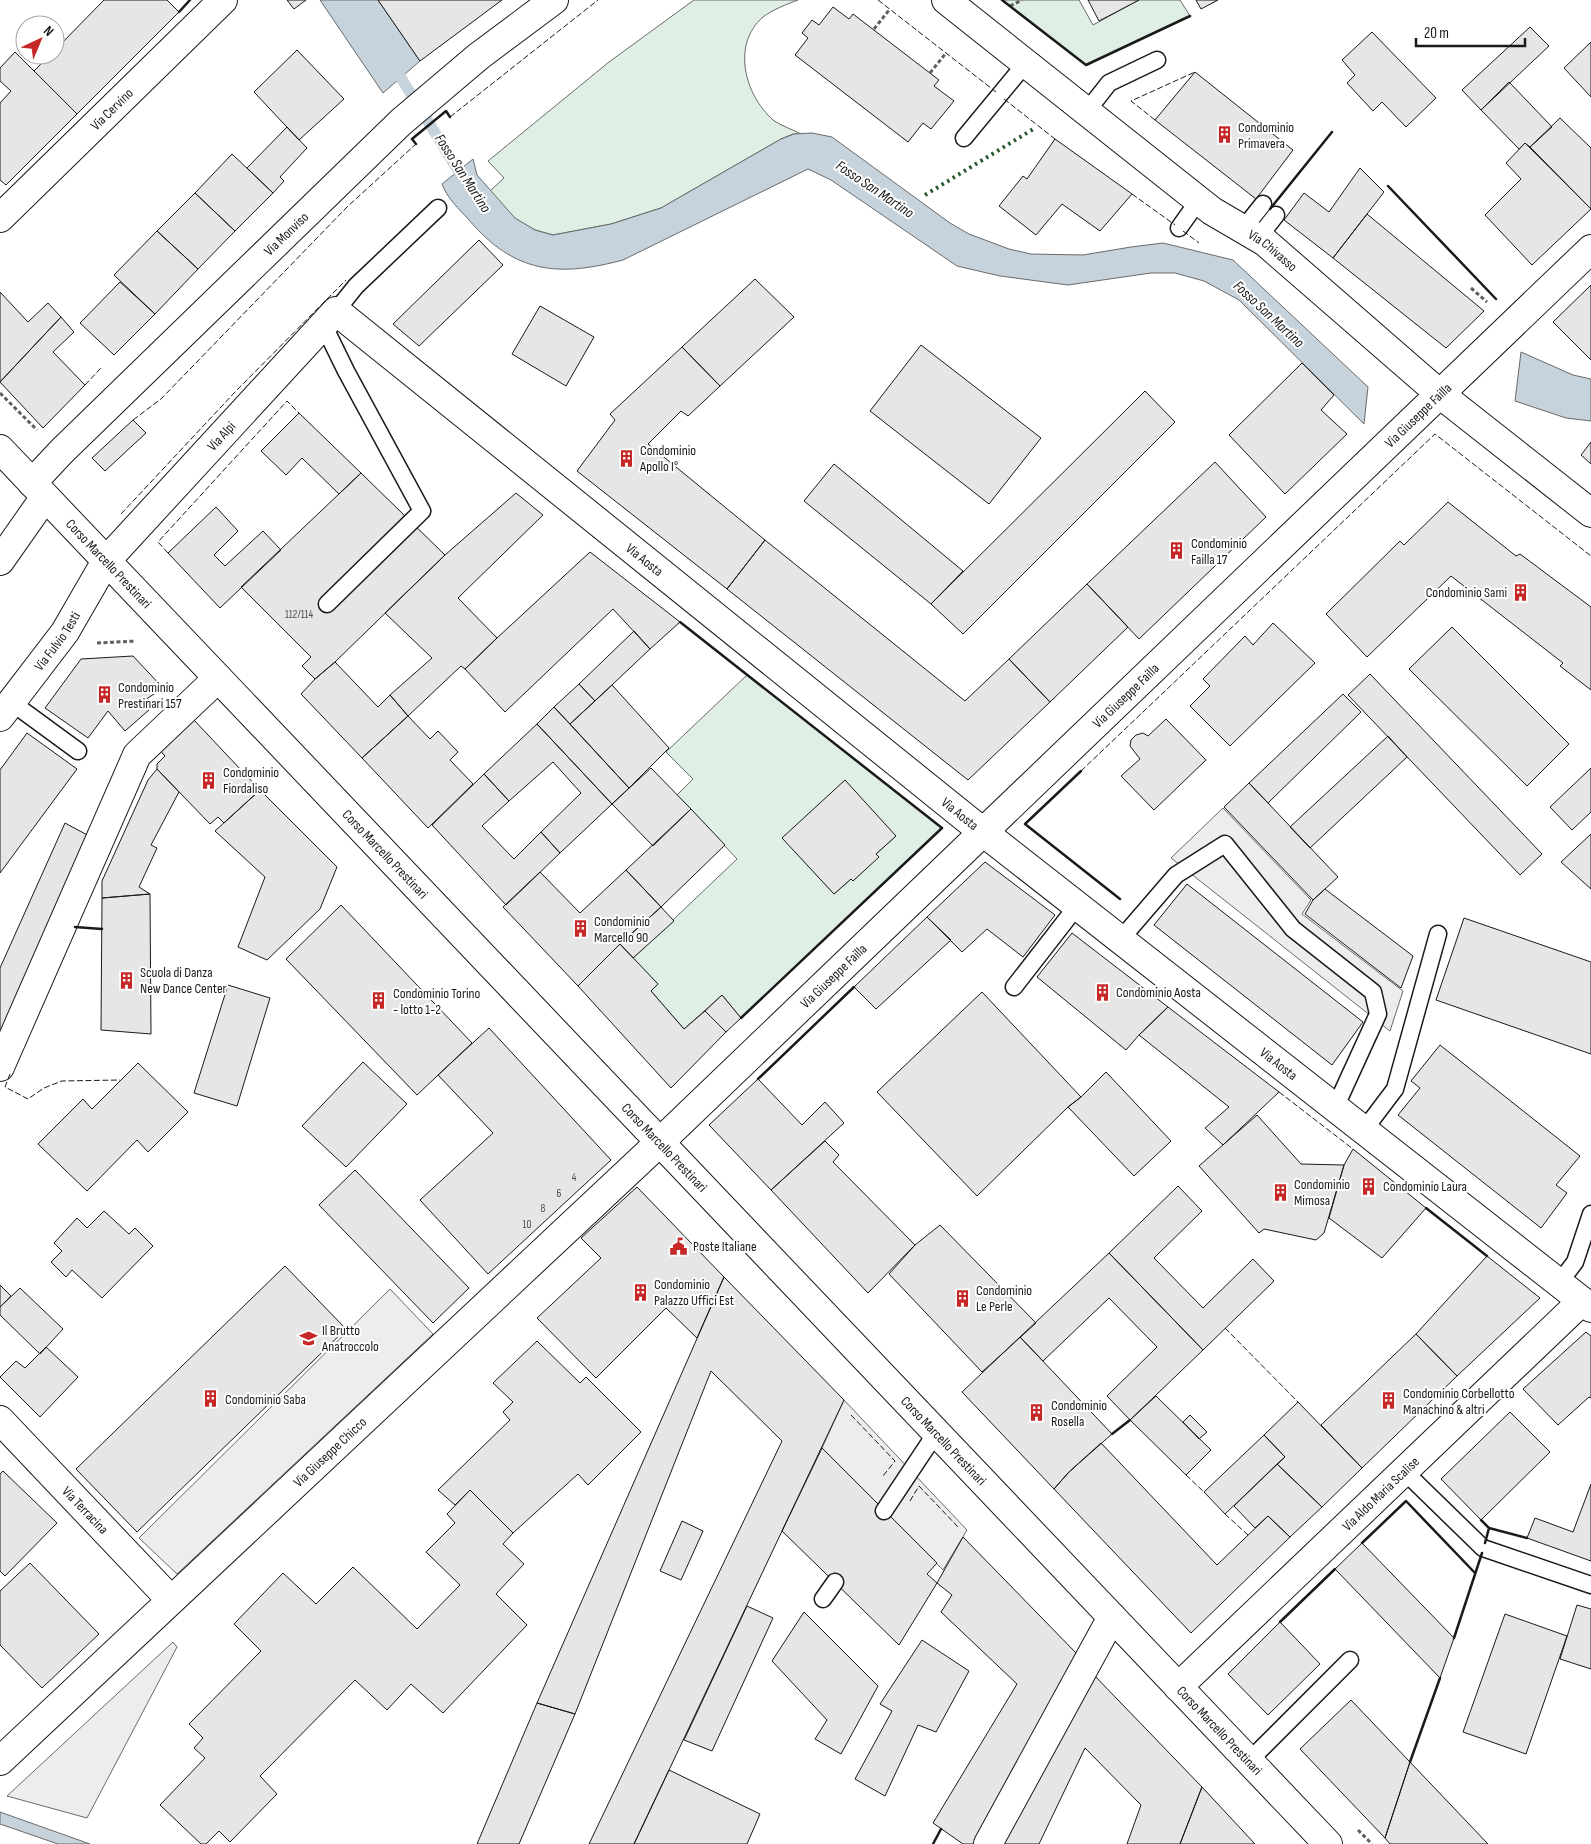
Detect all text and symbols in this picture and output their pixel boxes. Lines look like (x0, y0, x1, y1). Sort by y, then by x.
north arrow (15, 15, 65, 65)
scale bar (1416, 15, 1525, 47)
text: N (40, 22, 57, 40)
text: 20 m (1424, 24, 1449, 43)
street label: Via Cervino (87, 85, 137, 134)
place label: Condominio Primavera (1238, 119, 1294, 152)
building icon: Condominio Primavera (1214, 125, 1234, 145)
water label: Fosso San Martino (430, 130, 495, 216)
water label: Fosso San Martino (832, 156, 917, 222)
street label: Via Monviso (261, 208, 312, 259)
street label: Via Chivasso (1245, 226, 1301, 275)
water label: Fosso San Martino (1229, 277, 1308, 352)
street label: Via Giuseppe Failla (1381, 380, 1455, 451)
street label: Via Alpi (204, 418, 239, 454)
place label: Condominio Apollo I° (639, 442, 696, 475)
building icon: Condominio Apollo I° (616, 448, 636, 468)
street label: Corso Marcello Prestinari (62, 516, 155, 612)
place label: Condominio Failla 17 (1191, 535, 1247, 568)
street label: Via Aosta (622, 540, 666, 580)
building icon: Condominio Failla 17 (1167, 541, 1187, 561)
building icon: Condominio Sami (1511, 582, 1531, 602)
place label: Condominio Sami (1426, 584, 1507, 601)
house number: 112/114 (285, 608, 313, 621)
street label: Via Fulvio Testi (30, 609, 84, 674)
street label: Via Giuseppe Failla (1089, 660, 1163, 732)
place label: Condominio Prestinari 157 (118, 679, 182, 712)
building icon: Condominio Prestinari 157 (94, 685, 114, 705)
place label: Condominio Fiordaliso (223, 764, 279, 797)
building icon: Condominio Fiordaliso (199, 770, 219, 790)
street label: Via Aosta (938, 794, 982, 834)
street label: Corso Marcello Prestinari (339, 806, 431, 902)
place label: Condominio Marcello 90 (594, 913, 650, 946)
building icon: Condominio Marcello 90 (570, 919, 590, 939)
street label: Via Giuseppe Failla (797, 940, 871, 1012)
place label: Scuola di Danza New Dance Center (140, 964, 227, 997)
building icon: Scuola di Danza New Dance Center (116, 970, 136, 990)
building icon: Condominio Aosta (1092, 982, 1112, 1002)
place label: Condominio Aosta (1116, 984, 1201, 1001)
place label: Condominio Torino - lotto 1-2 (393, 985, 481, 1018)
building icon: Condominio Torino - lotto 1-2 (369, 991, 389, 1011)
street label: Via Aosta (1256, 1044, 1301, 1084)
street label: Corso Marcello Prestinari (618, 1099, 711, 1196)
house number: 4 (572, 1171, 577, 1184)
place label: Condominio Mimosa (1294, 1176, 1350, 1209)
building icon: Condominio Laura (1359, 1176, 1379, 1196)
place label: Condominio Laura (1383, 1178, 1467, 1195)
building icon: Condominio Mimosa (1270, 1182, 1290, 1202)
house number: 6 (557, 1187, 562, 1200)
house number: 8 (541, 1202, 546, 1215)
house number: 10 (523, 1218, 531, 1231)
public building icon: Poste Italiane (669, 1236, 689, 1256)
place label: Poste Italiane (693, 1238, 757, 1255)
place label: Condominio Palazzo Uffici Est (654, 1276, 734, 1309)
building icon: Condominio Palazzo Uffici Est (630, 1282, 650, 1302)
place label: Condominio Le Perle (976, 1282, 1032, 1315)
building icon: Condominio Le Perle (952, 1288, 972, 1308)
place label: Il Brutto Anatroccolo (321, 1322, 379, 1355)
school or university icon: Il Brutto Anatroccolo (298, 1328, 318, 1348)
place label: Condominio Corbellotto Manachino & altri (1403, 1385, 1515, 1418)
building icon: Condominio Saba (201, 1389, 221, 1409)
place label: Condominio Saba (225, 1391, 306, 1408)
building icon: Condominio Corbellotto Manachino & altri (1379, 1391, 1399, 1411)
street label: Corso Marcello Prestinari (897, 1393, 990, 1489)
place label: Condominio Rosella (1051, 1397, 1107, 1430)
building icon: Condominio Rosella (1027, 1403, 1047, 1423)
street label: Via Giuseppe Chicco (290, 1414, 370, 1491)
street label: Via Aldo Maria Scalise (1339, 1453, 1423, 1535)
street label: Via Terracina (58, 1483, 112, 1538)
street label: Corso Marcello Prestinari (1173, 1682, 1266, 1779)

